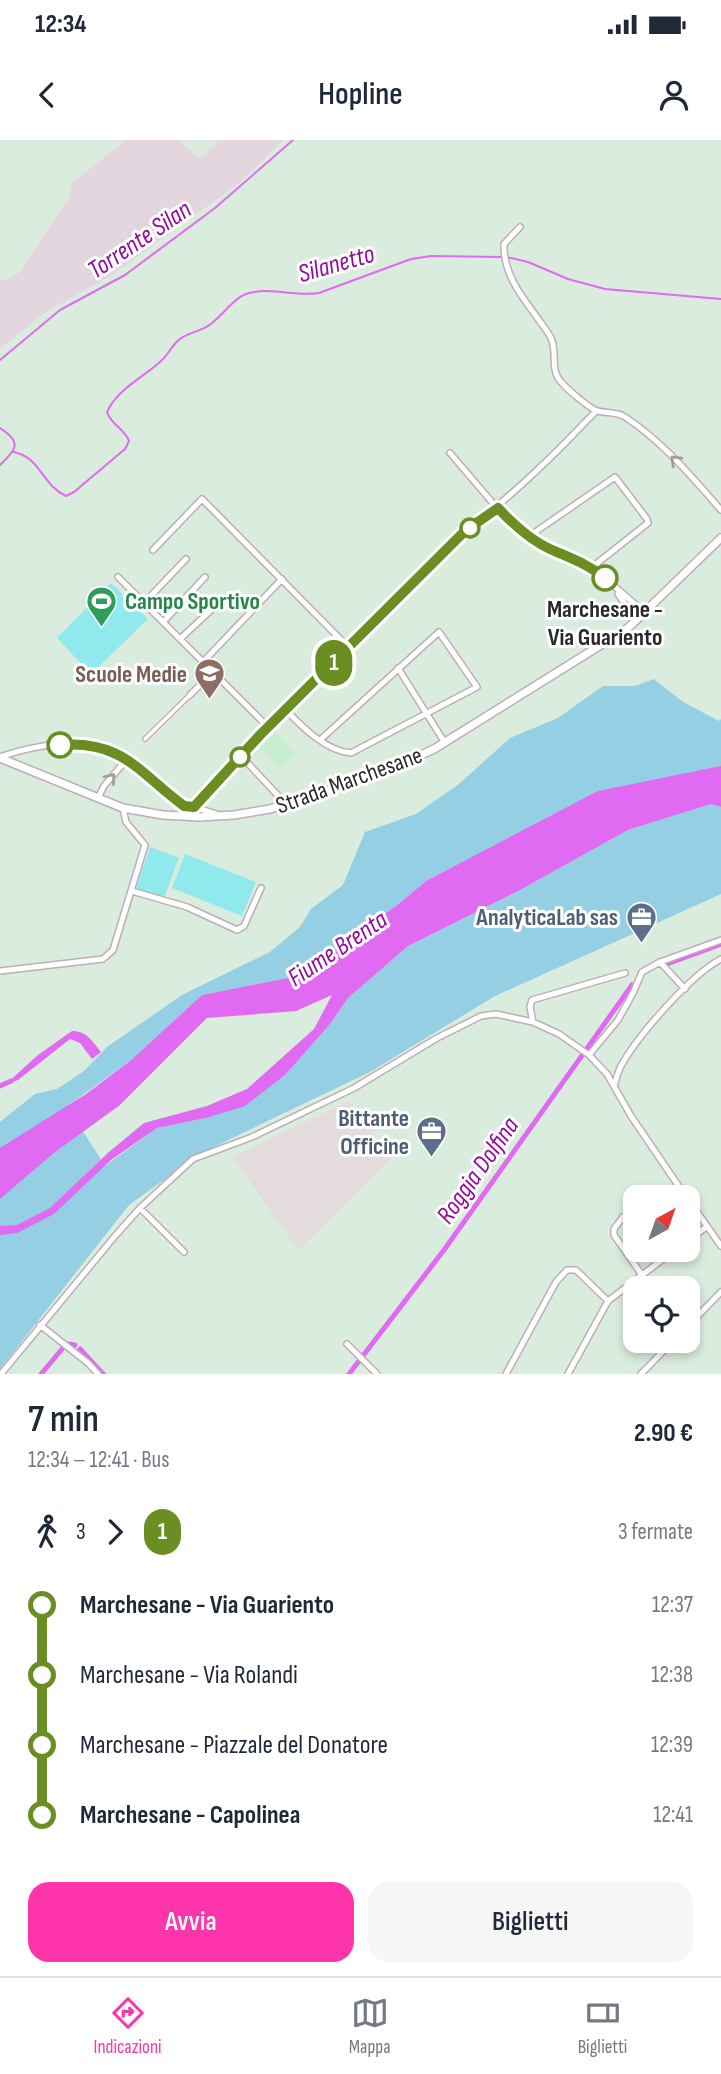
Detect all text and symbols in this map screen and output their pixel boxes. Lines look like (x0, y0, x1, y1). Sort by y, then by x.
text: 12:34 (35, 9, 86, 40)
text: Hopline (318, 75, 403, 114)
icon: back (28, 76, 66, 114)
icon: person (655, 76, 693, 114)
water label: Torrente Silan (82, 194, 198, 286)
water label: Silanetto (295, 239, 379, 290)
one-way arrow (670, 455, 683, 468)
unlabelled marker (460, 518, 480, 538)
marker: Marchesane - Via Guariento (592, 565, 618, 591)
sports icon: Campo Sportivo (85, 584, 119, 628)
place label: Campo Sportivo (125, 587, 260, 616)
place label: Marchesane - Via Guariento (547, 595, 663, 652)
line badge: 1 (311, 640, 357, 686)
text: 1 (329, 648, 339, 677)
school or university icon: Scuole Medie (193, 657, 227, 701)
place label: Scuole Medie (75, 660, 187, 689)
unlabelled marker (47, 732, 73, 758)
street label: Strada Marchesane (272, 741, 426, 820)
unlabelled marker (230, 747, 250, 767)
one-way arrow (103, 773, 115, 786)
office icon: AnalyticaLab sas (624, 900, 658, 944)
place label: AnalyticaLab sas (475, 903, 618, 932)
water label: Fiume Brenta (282, 904, 394, 994)
place label: Bittante Officine (338, 1104, 409, 1161)
water label: Roggia Dolfina (430, 1111, 526, 1230)
office icon: Bittante Officine (415, 1115, 449, 1159)
north arrow (623, 1185, 700, 1262)
map controls (623, 1185, 700, 1353)
button: locate (623, 1276, 700, 1353)
text: 7 min (28, 1397, 99, 1442)
text: 2.90 € (634, 1418, 693, 1449)
text: 12:34 – 12:41 · Bus (28, 1446, 169, 1474)
icon: walk (28, 1513, 66, 1551)
icon: forward (96, 1513, 134, 1551)
text: 1 (158, 1517, 167, 1546)
text: 3 (76, 1518, 86, 1546)
text: 3 fermate (618, 1518, 693, 1546)
text: Marchesane - Via Guariento (80, 1590, 334, 1621)
text: 12:37 (652, 1591, 693, 1619)
text: Marchesane - Via Rolandi (80, 1660, 298, 1691)
text: 12:38 (651, 1661, 693, 1689)
text: Marchesane - Piazzale del Donatore (80, 1730, 388, 1761)
text: 12:39 (651, 1731, 693, 1759)
text: Marchesane - Capolinea (80, 1800, 300, 1831)
text: 12:41 (653, 1801, 693, 1829)
button: Avvia (28, 1882, 354, 1962)
button: Biglietti (368, 1882, 693, 1962)
tab: Indicazioni (94, 1994, 162, 2059)
tab: Mappa (349, 1994, 390, 2059)
tab: Biglietti (578, 1994, 627, 2059)

